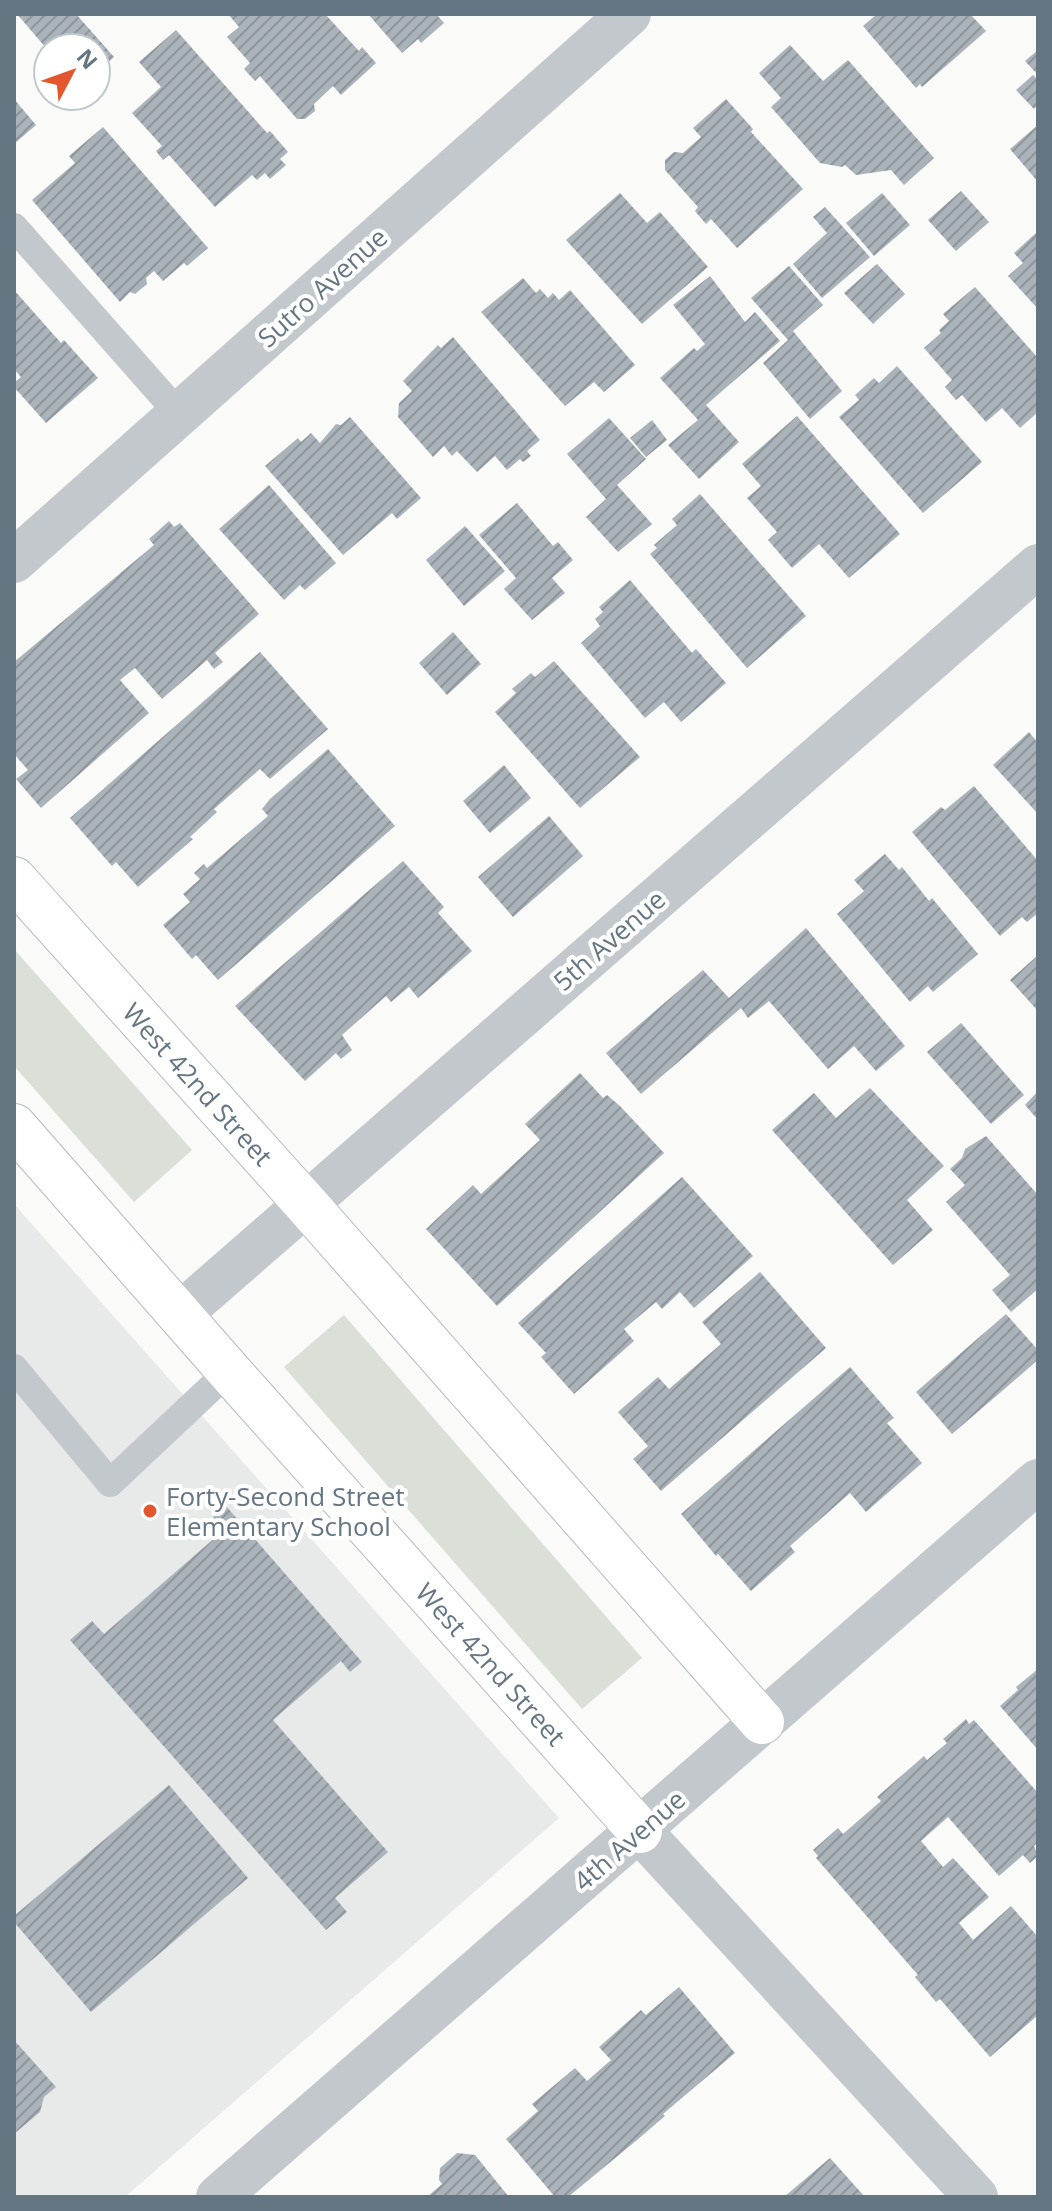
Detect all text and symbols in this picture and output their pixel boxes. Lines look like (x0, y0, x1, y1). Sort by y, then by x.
north arrow (32, 32, 112, 112)
text: N (71, 42, 105, 75)
street label: Sutro Avenue (249, 219, 395, 355)
street label: 5th Avenue (545, 881, 673, 999)
street label: West 42nd Street (115, 995, 281, 1173)
place label: Forty-Second Street Elementary School (166, 1478, 405, 1544)
marker: Forty-Second Street Elementary School (141, 1502, 159, 1520)
street label: West 42nd Street (408, 1575, 574, 1753)
street label: 4th Avenue (565, 1781, 693, 1899)

